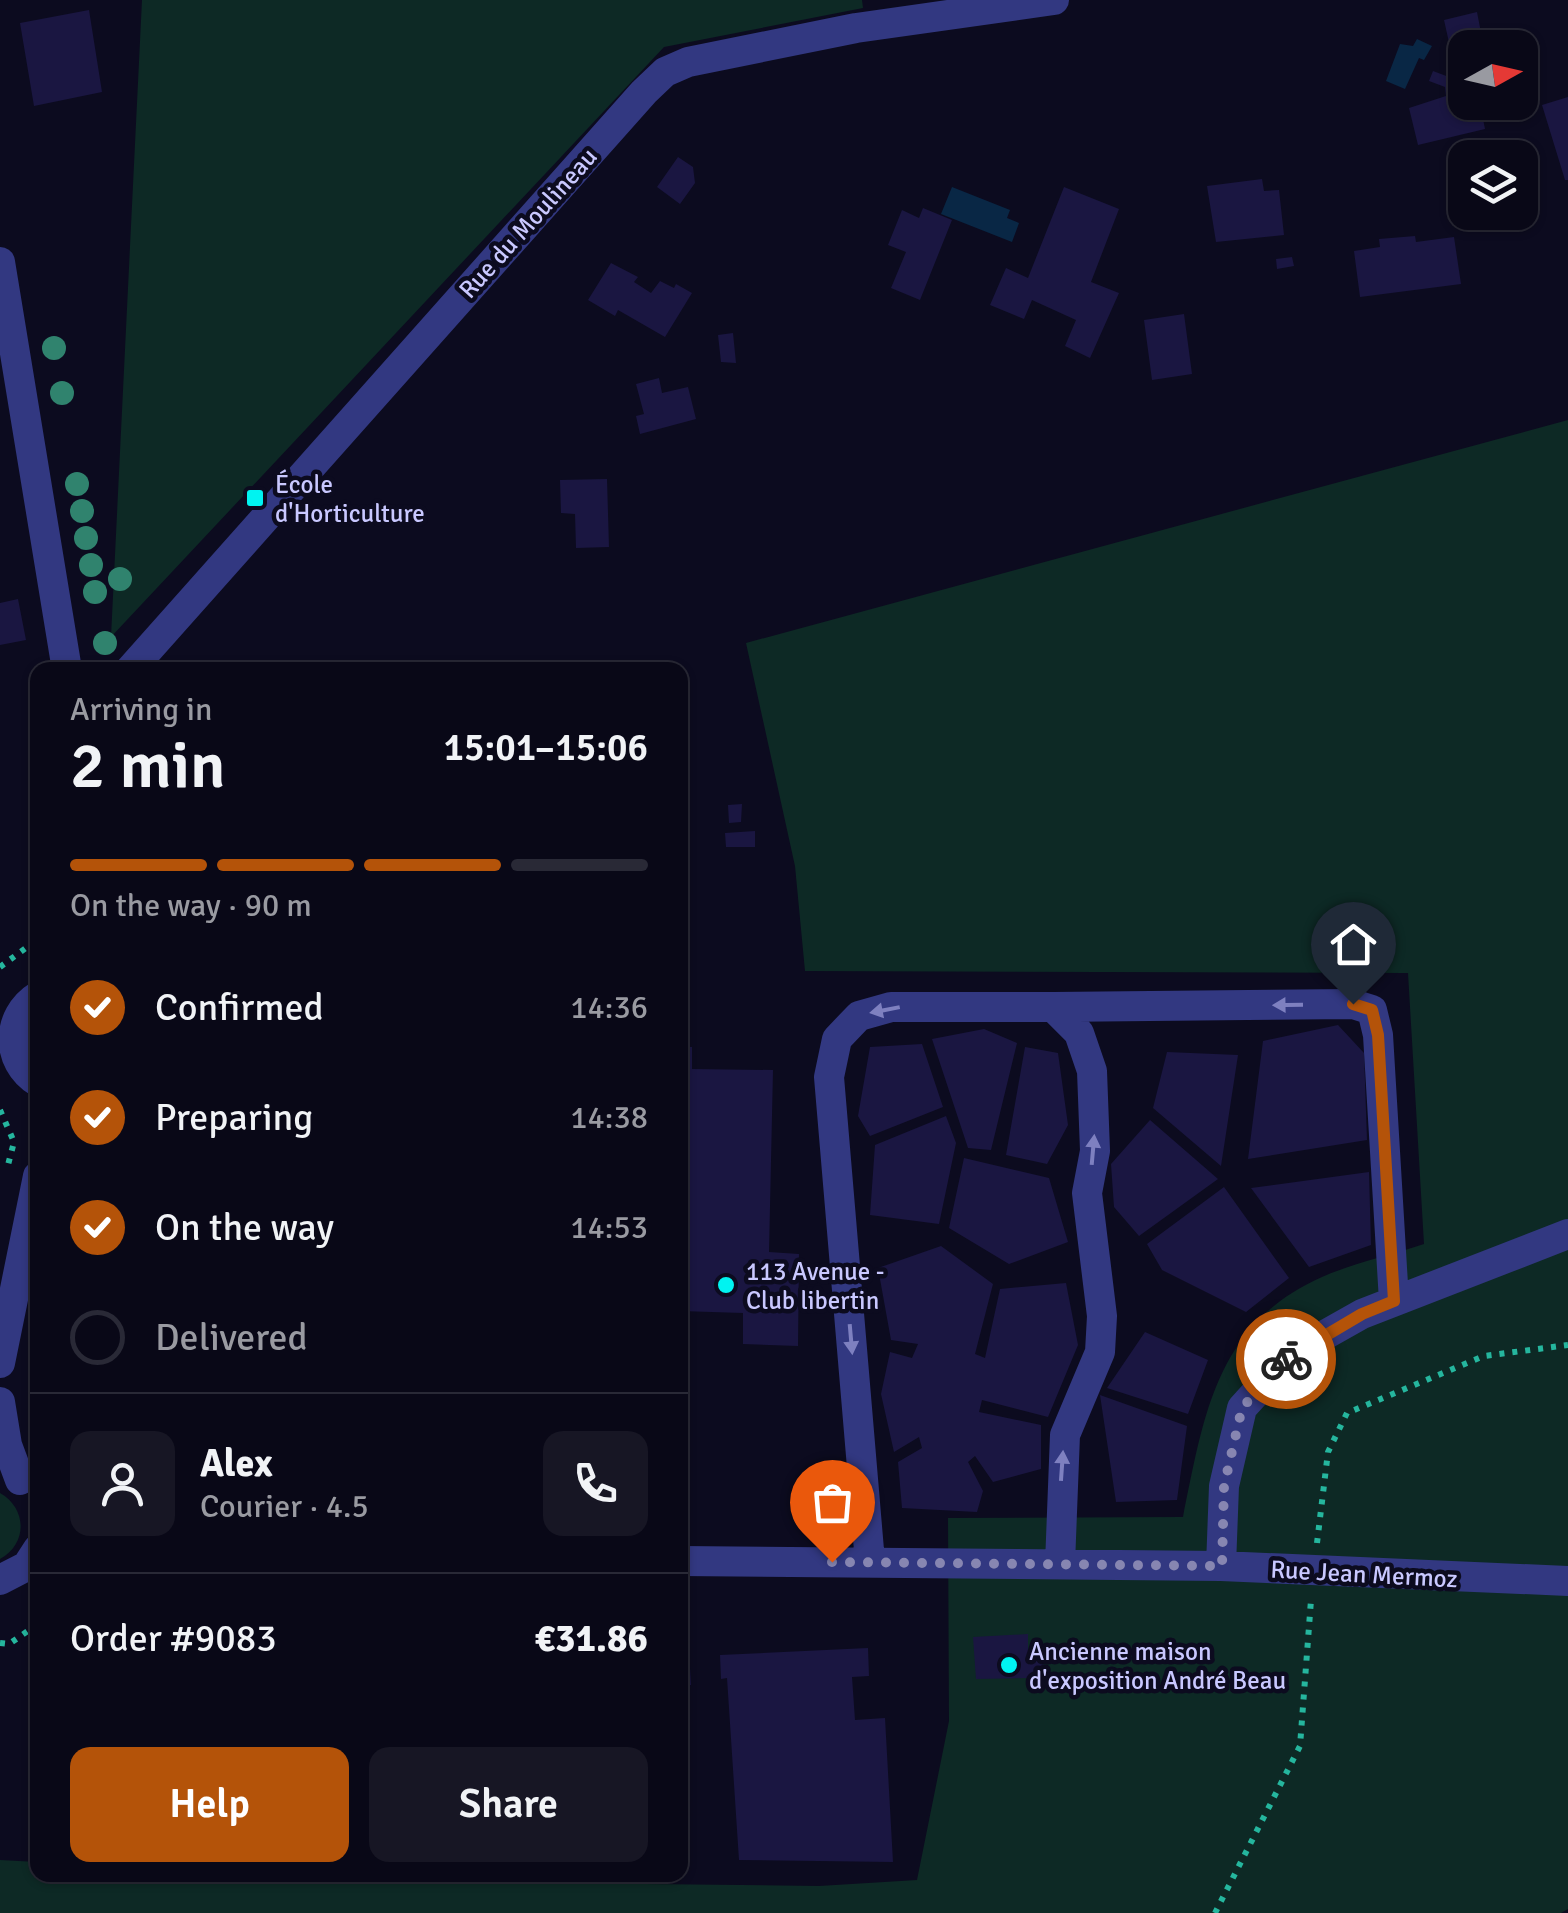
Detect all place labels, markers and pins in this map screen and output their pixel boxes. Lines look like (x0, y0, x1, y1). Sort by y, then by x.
place label: École d'Horticulture (275, 469, 425, 529)
marker: École d'Horticulture (244, 487, 266, 509)
pin (1311, 902, 1396, 1005)
place label: 113 Avenue - Club libertin (746, 1256, 884, 1316)
marker: 113 Avenue - Club libertin (715, 1274, 737, 1296)
pin (790, 1460, 875, 1563)
place label: Ancienne maison d'exposition André Beau (1029, 1636, 1286, 1696)
marker: Ancienne maison d'exposition André Beau (998, 1654, 1020, 1676)

